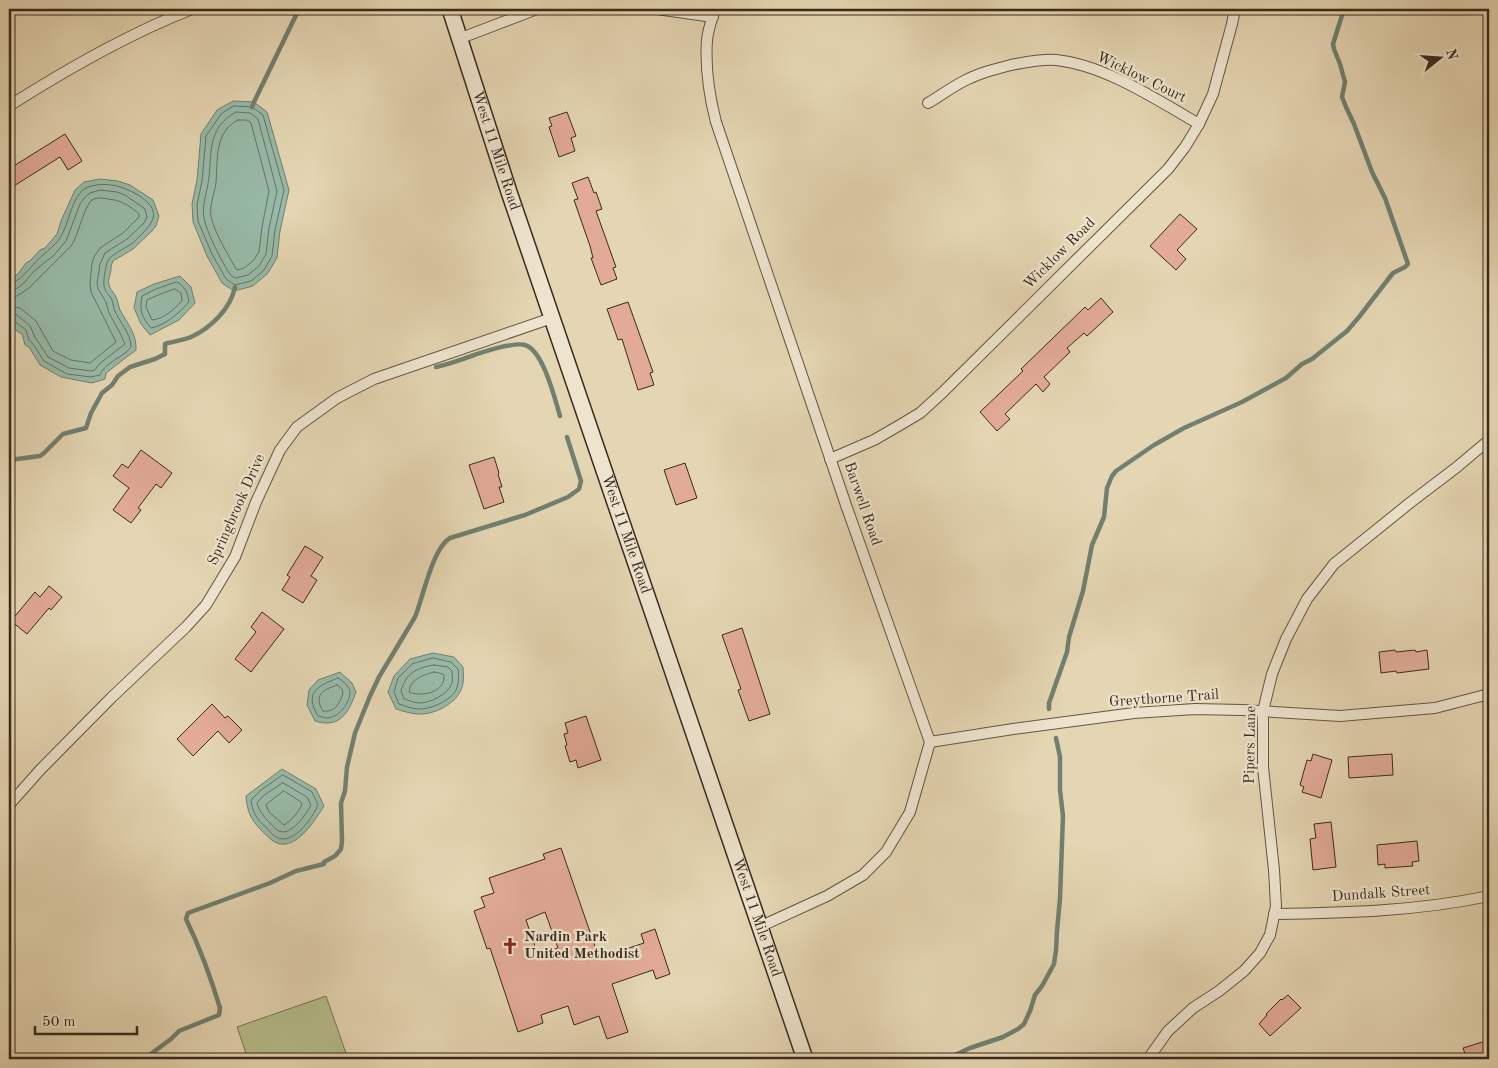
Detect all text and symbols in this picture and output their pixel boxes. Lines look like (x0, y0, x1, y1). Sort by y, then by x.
north arrow (1416, 32, 1466, 82)
text: N (1443, 47, 1460, 62)
street label: Wicklow Court (1094, 50, 1188, 106)
street label: West 11 Mile Road (470, 89, 522, 212)
street label: Wicklow Road (1021, 215, 1099, 293)
street label: Springbrook Drive (206, 452, 268, 568)
street label: Barwell Road (841, 460, 883, 548)
street label: West 11 Mile Road (599, 473, 653, 596)
street label: Greythorne Trail (1108, 688, 1220, 710)
street label: Pipers Lane (1243, 706, 1259, 784)
street label: West 11 Mile Road (730, 856, 784, 979)
street label: Dundalk Street (1331, 883, 1431, 905)
place label: Nardin Park United Methodist (524, 930, 640, 962)
church icon: Nardin Park United Methodist (500, 936, 520, 956)
scale bar (35, 1003, 138, 1035)
text: 50 m (42, 1015, 76, 1030)

